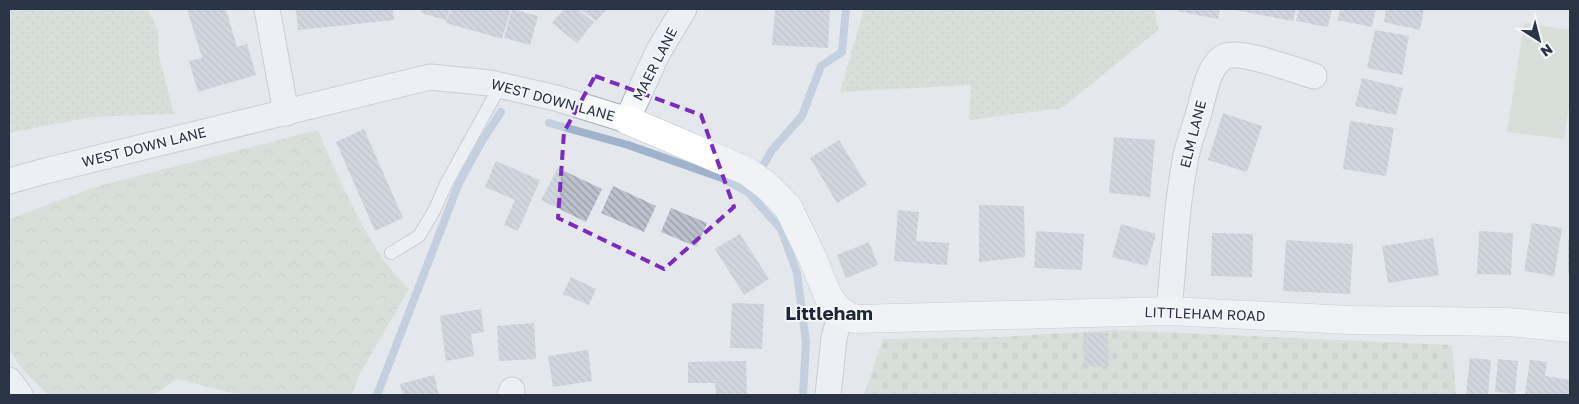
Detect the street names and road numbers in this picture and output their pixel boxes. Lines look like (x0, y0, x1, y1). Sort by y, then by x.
street label: MAER LANE (629, 24, 680, 103)
street label: WEST DOWN LANE (489, 75, 617, 124)
street label: ELM LANE (1176, 98, 1209, 169)
street label: WEST DOWN LANE (80, 123, 208, 170)
street label: LITTLEHAM ROAD (1144, 303, 1266, 324)

